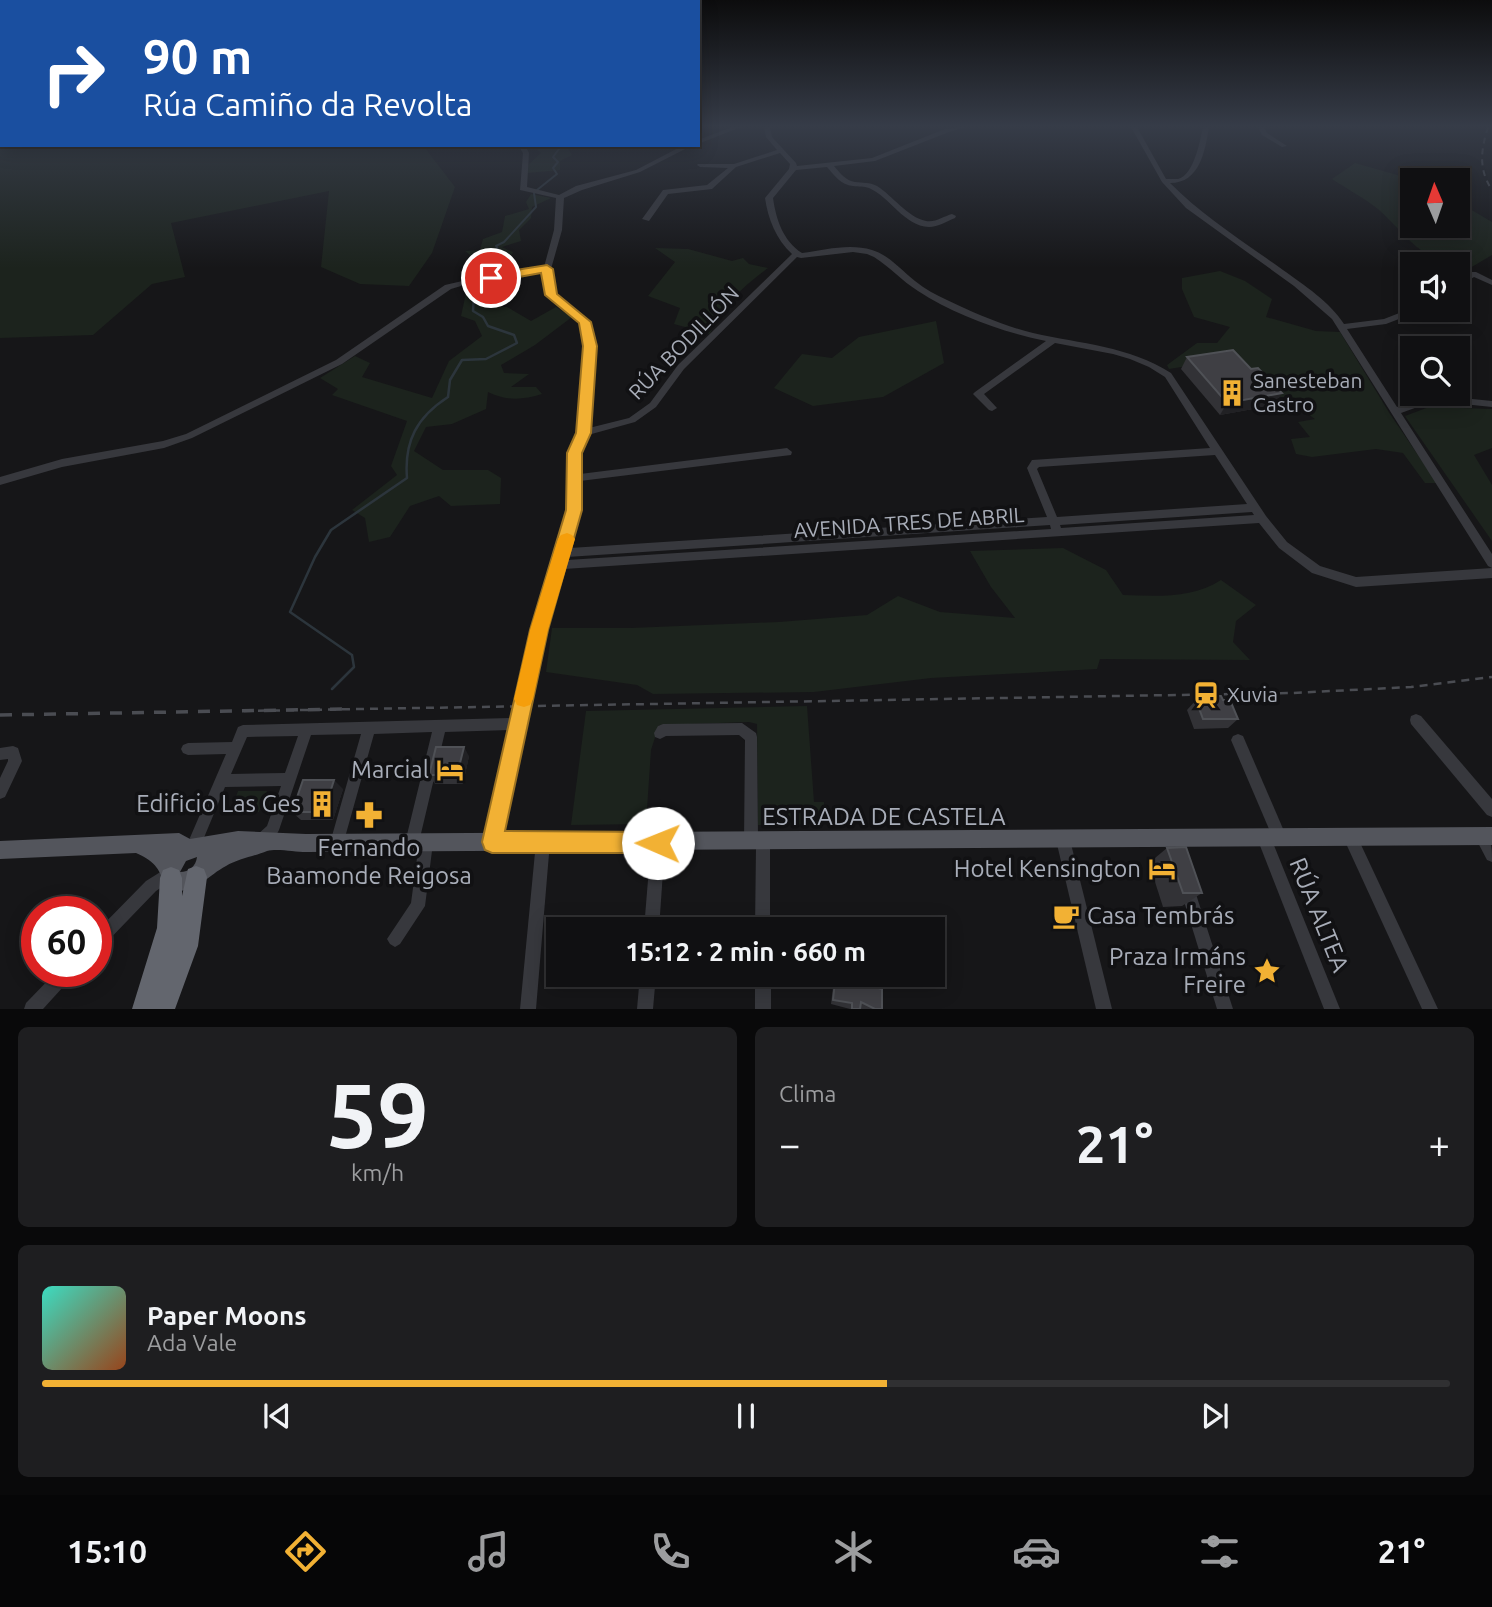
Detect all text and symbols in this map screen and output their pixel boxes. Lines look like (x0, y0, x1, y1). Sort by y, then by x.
icon: right (28, 28, 119, 119)
text: 90 m (143, 28, 252, 83)
text: Rúa Camiño da Revolta (143, 86, 472, 122)
north arrow (1400, 168, 1470, 238)
map controls (1400, 168, 1470, 406)
pin (461, 248, 521, 308)
button: sound (1400, 252, 1470, 322)
icon: arrive (472, 259, 510, 297)
street label: RÚA BODILLÓN (623, 281, 743, 404)
button: search (1400, 336, 1470, 406)
place label: Sanesteban Castro (1253, 368, 1362, 416)
building icon: Sanesteban Castro (1217, 378, 1247, 408)
street label: AVENIDA TRES DE ABRIL (793, 502, 1025, 542)
station icon: Xuvia (1191, 680, 1221, 710)
place label: Xuvia (1227, 682, 1278, 706)
hotel icon: Marcial (435, 755, 465, 785)
place label: Marcial (351, 756, 429, 783)
building icon: Edificio Las Ges (307, 789, 337, 819)
place label: Edificio Las Ges (136, 790, 301, 817)
pharmacy icon: Fernando Baamonde Reigosa (354, 800, 384, 830)
street label: ESTRADA DE CASTELA (762, 803, 1006, 830)
position arrow (621, 806, 695, 880)
place label: Fernando Baamonde Reigosa (266, 834, 472, 889)
street label: RÚA ALTEA (1284, 853, 1356, 976)
hotel icon: Hotel Kensington (1147, 854, 1177, 884)
place label: Hotel Kensington (954, 855, 1141, 882)
speed limit sign: 60 (21, 896, 112, 987)
cafe icon: Casa Tembrás (1051, 901, 1081, 931)
place label: Casa Tembrás (1087, 902, 1234, 929)
text: 15:12 · 2 min · 660 m (625, 937, 866, 966)
place label: Praza Irmáns Freire (1109, 943, 1246, 998)
place icon: Praza Irmáns Freire (1252, 956, 1282, 986)
text: 59 (326, 1063, 429, 1165)
text: Clima (779, 1081, 836, 1106)
text: 21° (1076, 1115, 1153, 1173)
text: − (779, 1123, 800, 1165)
text: + (1429, 1123, 1450, 1165)
text: km/h (351, 1160, 404, 1185)
text: Paper Moons (147, 1301, 306, 1330)
text: Ada Vale (147, 1330, 237, 1355)
icon: previous (258, 1397, 296, 1435)
icon: pause (727, 1397, 765, 1435)
icon: next (1196, 1397, 1234, 1435)
icon: directions (281, 1527, 330, 1576)
icon: music (464, 1527, 513, 1576)
icon: phone (646, 1527, 695, 1576)
icon: climate (829, 1527, 878, 1576)
icon: car (1012, 1527, 1061, 1576)
icon: filters (1195, 1527, 1244, 1576)
text: 15:10 (67, 1533, 147, 1569)
text: 21° (1378, 1533, 1425, 1569)

